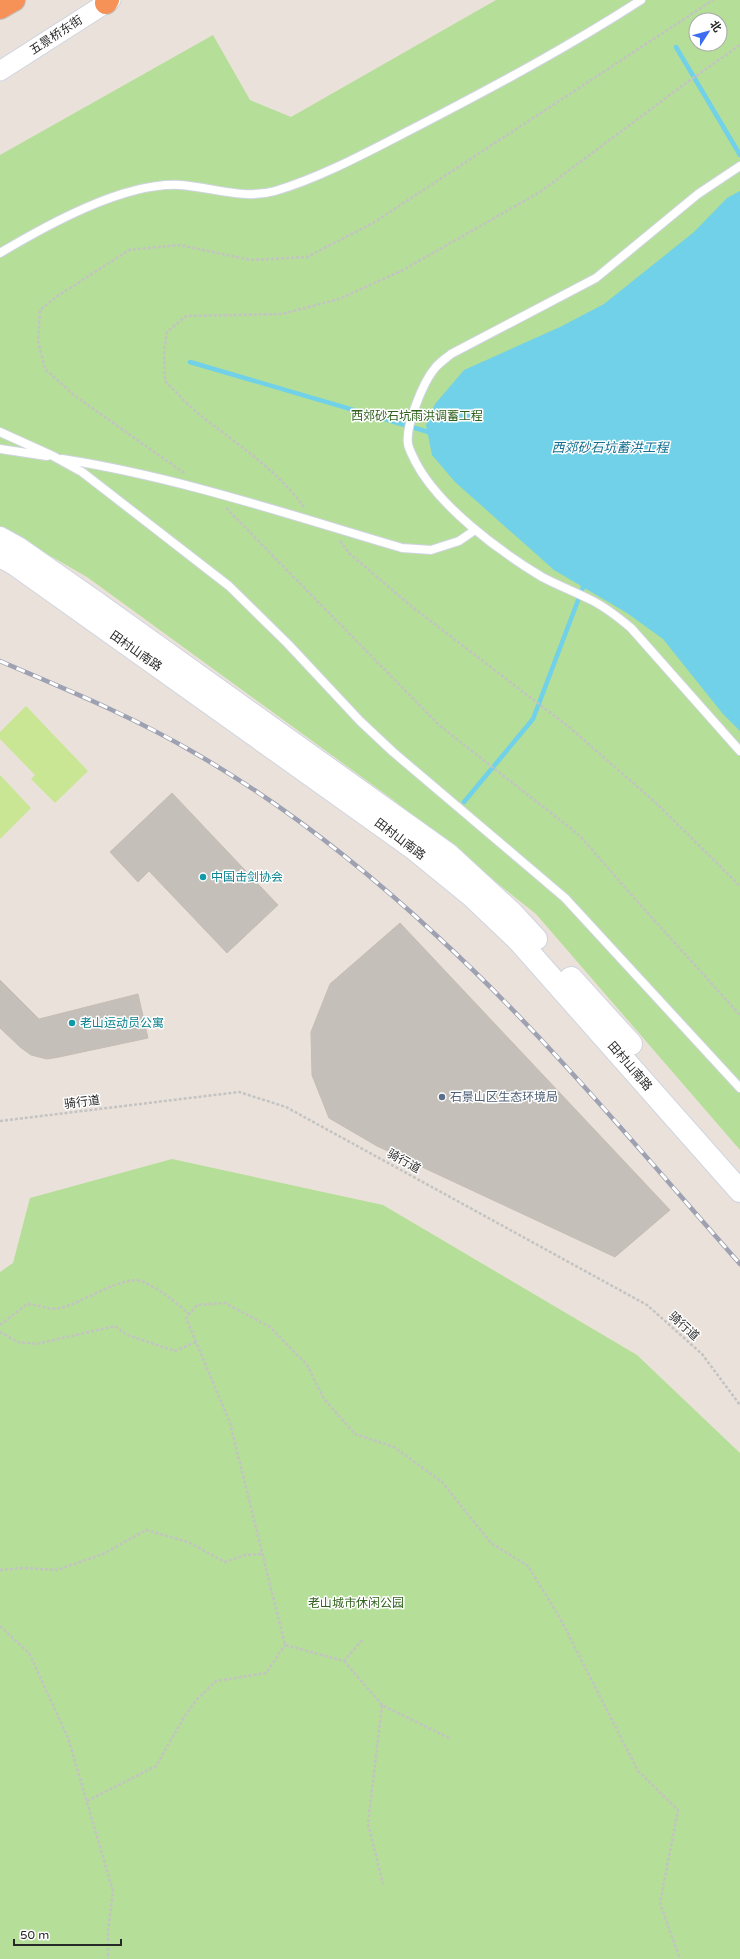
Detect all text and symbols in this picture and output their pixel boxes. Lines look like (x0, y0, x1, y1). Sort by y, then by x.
north arrow (688, 12, 728, 52)
street label: 五景桥东街 (27, 13, 85, 57)
text: 北 (707, 18, 724, 35)
park label: 西郊砂石坑雨洪调蓄工程 (351, 409, 483, 423)
water label: 西郊砂石坑蓄洪工程 (551, 440, 670, 456)
street label: 田村山南路 (107, 628, 165, 674)
street label: 田村山南路 (372, 815, 428, 863)
place label: 中国击剑协会 (211, 870, 283, 884)
marker: 中国击剑协会 (198, 872, 208, 882)
place label: 老山运动员公寓 (80, 1016, 164, 1030)
marker: 老山运动员公寓 (67, 1018, 77, 1028)
street label: 田村山南路 (605, 1039, 655, 1093)
place label: 石景山区生态环境局 (450, 1090, 558, 1104)
marker: 石景山区生态环境局 (437, 1092, 447, 1102)
street label: 骑行道 (63, 1093, 101, 1111)
street label: 骑行道 (385, 1146, 423, 1176)
street label: 骑行道 (666, 1309, 702, 1343)
park label: 老山城市休闲公园 (308, 1596, 404, 1610)
scale bar (14, 1921, 121, 1947)
text: 50 m (20, 1928, 49, 1942)

